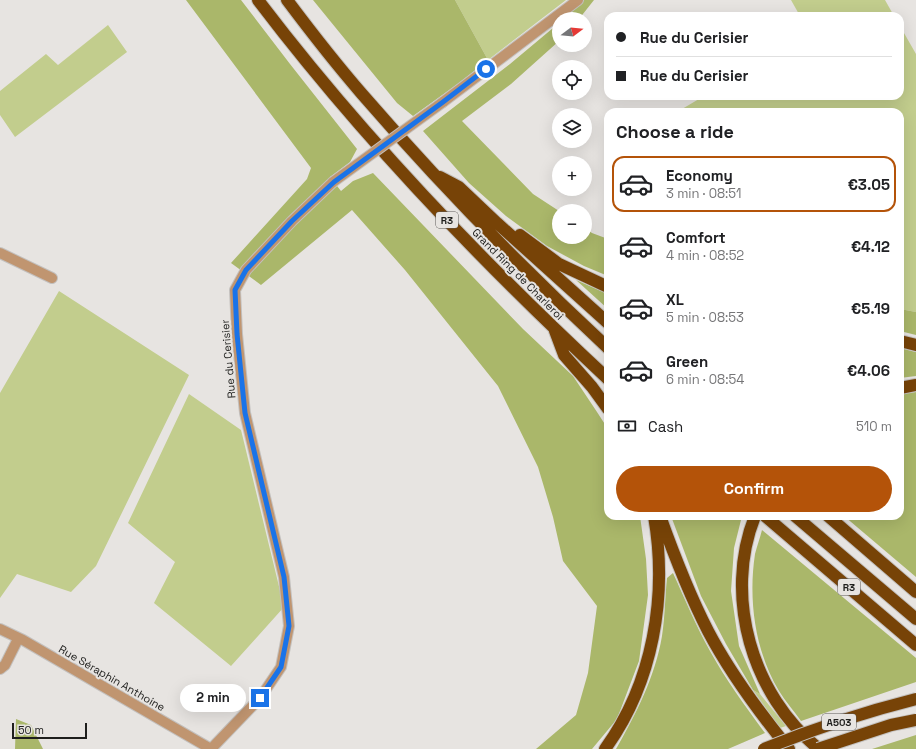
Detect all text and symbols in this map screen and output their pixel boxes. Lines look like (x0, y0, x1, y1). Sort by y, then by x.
north arrow (552, 12, 592, 52)
map controls (552, 12, 592, 244)
text: Rue du Cerisier (640, 28, 749, 47)
route start (477, 60, 495, 78)
button: locate (552, 60, 592, 100)
text: Rue du Cerisier (640, 66, 749, 85)
button: layers (552, 108, 592, 148)
text: Choose a ride (616, 120, 734, 143)
button: + (552, 156, 592, 196)
icon: car (618, 166, 654, 202)
text: Economy (666, 166, 733, 185)
text: €3.05 (848, 175, 890, 194)
text: 3 min · 08:51 (666, 185, 741, 202)
button: − (552, 204, 592, 244)
road number: R3 (436, 212, 458, 228)
street label: Grand Ring de Charleroi (469, 225, 567, 323)
icon: car (618, 228, 654, 264)
text: Comfort (666, 228, 726, 247)
text: €4.12 (851, 237, 890, 256)
text: 4 min · 08:52 (666, 247, 744, 264)
icon: car (618, 290, 654, 326)
text: XL (666, 290, 684, 309)
text: €5.19 (851, 299, 890, 318)
text: 5 min · 08:53 (666, 309, 744, 326)
street label: Rue du Cerisier (218, 319, 238, 399)
icon: car (618, 352, 654, 388)
text: Green (666, 352, 708, 371)
text: €4.06 (847, 361, 890, 380)
text: 6 min · 08:54 (666, 371, 744, 388)
icon: cash (616, 415, 638, 437)
text: Cash (648, 417, 683, 436)
text: 510 m (856, 418, 892, 435)
button: Confirm (616, 466, 892, 512)
road number: R3 (838, 579, 860, 595)
street label: Rue Séraphin Anthoine (56, 642, 168, 714)
callout: 2 min (180, 684, 246, 712)
text: 2 min (196, 689, 230, 706)
route end (251, 689, 269, 707)
road number: A503 (822, 714, 856, 730)
scale bar (12, 721, 87, 740)
text: 50 m (18, 723, 44, 737)

